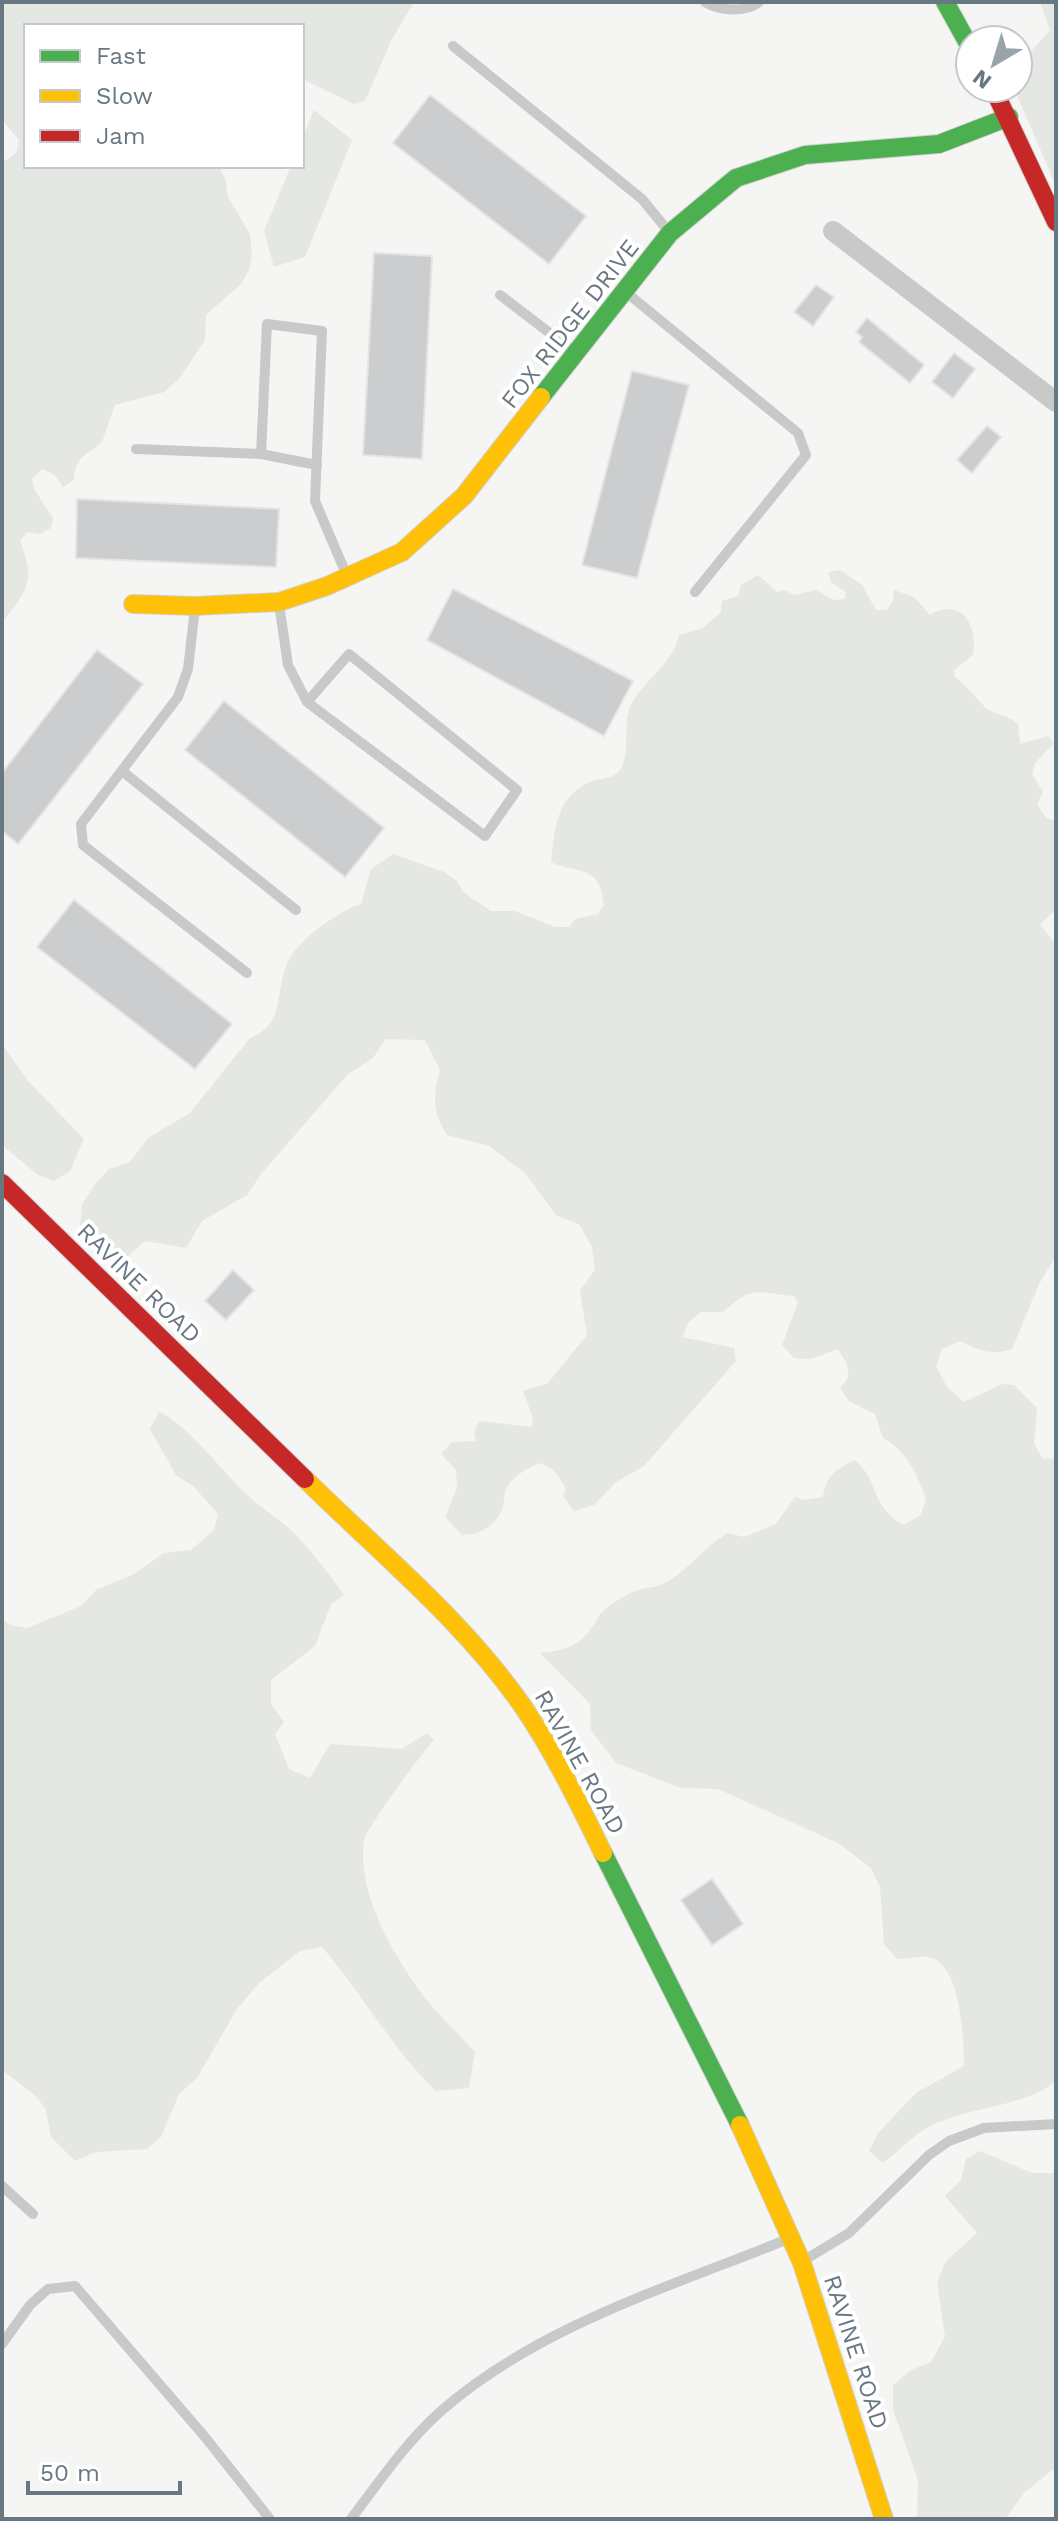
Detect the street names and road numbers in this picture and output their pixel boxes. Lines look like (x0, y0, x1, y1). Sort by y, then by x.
street label: FOX RIDGE DRIVE (495, 234, 645, 414)
street label: RAVINE ROAD (72, 1217, 206, 1349)
street label: RAVINE ROAD (529, 1685, 631, 1839)
street label: RAVINE ROAD (818, 2271, 894, 2433)

